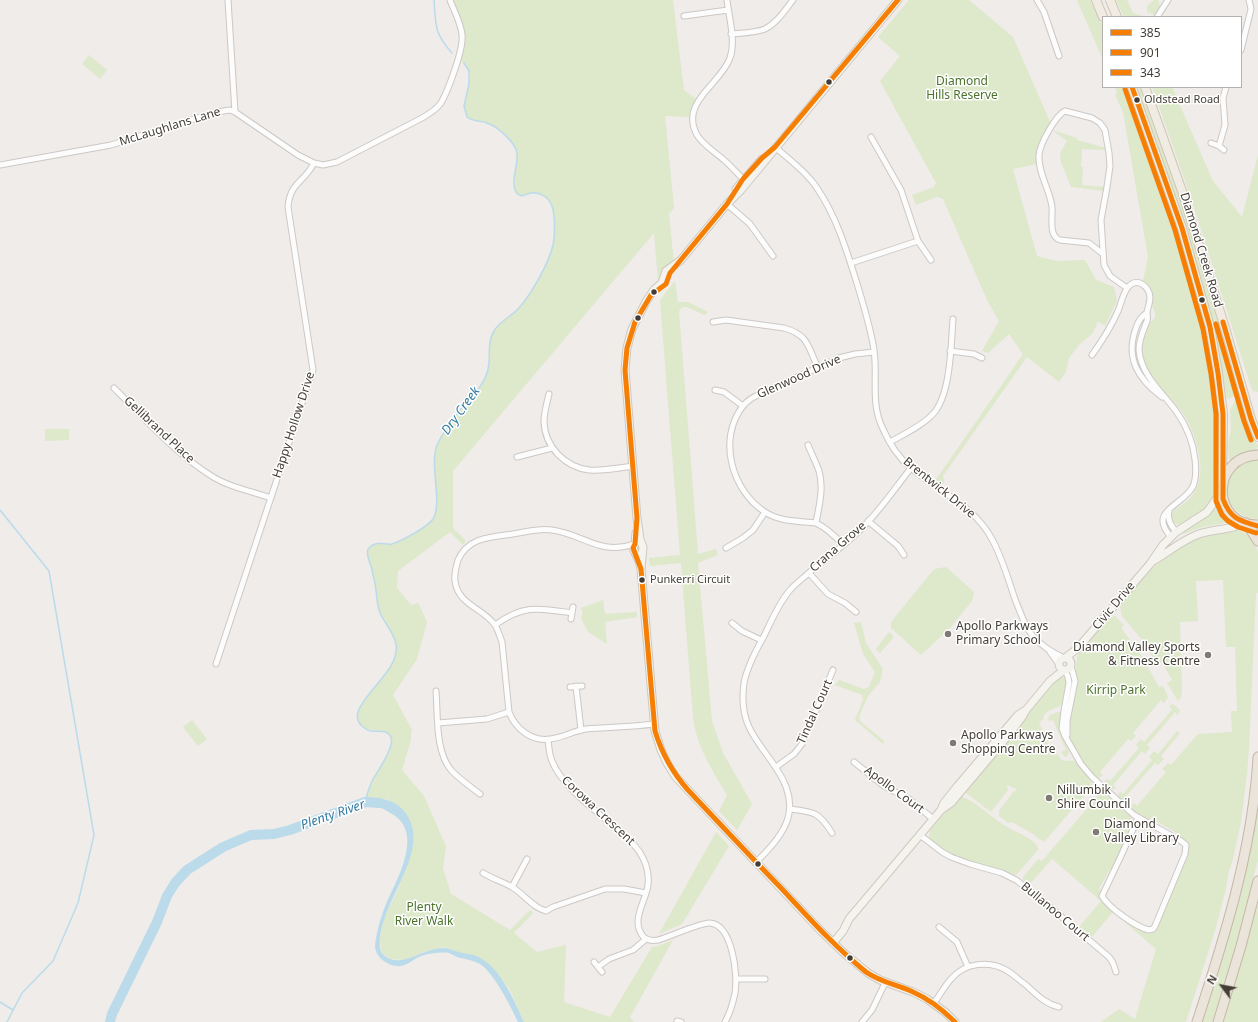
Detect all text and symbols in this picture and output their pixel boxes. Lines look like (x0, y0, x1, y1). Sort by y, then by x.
legend (1102, 16, 1242, 88)
text: 385 (1140, 24, 1161, 41)
text: 901 (1140, 44, 1161, 61)
text: 343 (1140, 64, 1161, 81)
park label: Diamond Hills Reserve (926, 75, 998, 103)
unlabelled marker (824, 77, 834, 87)
place label: Oldstead Road (1144, 93, 1220, 107)
marker: Oldstead Road (1132, 95, 1142, 105)
street label: McLaughlans Lane (118, 105, 222, 149)
street label: Diamond Creek Road (1177, 191, 1225, 309)
unlabelled marker (649, 287, 659, 297)
unlabelled marker (1197, 295, 1207, 305)
unlabelled marker (633, 313, 643, 323)
street label: Glenwood Drive (755, 352, 843, 402)
street label: Happy Hollow Drive (270, 370, 318, 480)
water label: Dry Creek (438, 384, 484, 438)
street label: Gellibrand Place (121, 394, 197, 466)
street label: Brentwick Drive (900, 455, 978, 521)
street label: Crana Grove (807, 519, 869, 575)
place label: Punkerri Circuit (650, 573, 730, 587)
marker: Punkerri Circuit (637, 575, 647, 585)
street label: Civic Drive (1090, 579, 1138, 633)
place label: Apollo Parkways Primary School (956, 620, 1048, 648)
marker: Apollo Parkways Primary School (943, 629, 953, 639)
place label: Diamond Valley Sports & Fitness Centre (1073, 641, 1200, 669)
marker: Diamond Valley Sports & Fitness Centre (1203, 650, 1213, 660)
street label: Tindal Court (794, 678, 836, 746)
park label: Kirrip Park (1086, 684, 1146, 698)
place label: Apollo Parkways Shopping Centre (961, 729, 1056, 757)
marker: Apollo Parkways Shopping Centre (948, 738, 958, 748)
street label: Apollo Court (861, 763, 927, 817)
street label: Corowa Crescent (558, 773, 638, 849)
place label: Nillumbik Shire Council (1057, 784, 1130, 812)
marker: Nillumbik Shire Council (1044, 793, 1054, 803)
water label: Plenty River (299, 797, 367, 833)
place label: Diamond Valley Library (1104, 818, 1179, 846)
marker: Diamond Valley Library (1091, 827, 1101, 837)
unlabelled marker (753, 859, 763, 869)
street label: Bullanoo Court (1018, 879, 1092, 945)
park label: Plenty River Walk (395, 901, 453, 929)
unlabelled marker (845, 953, 855, 963)
north arrow (1202, 966, 1242, 1006)
text: N (1203, 972, 1220, 987)

